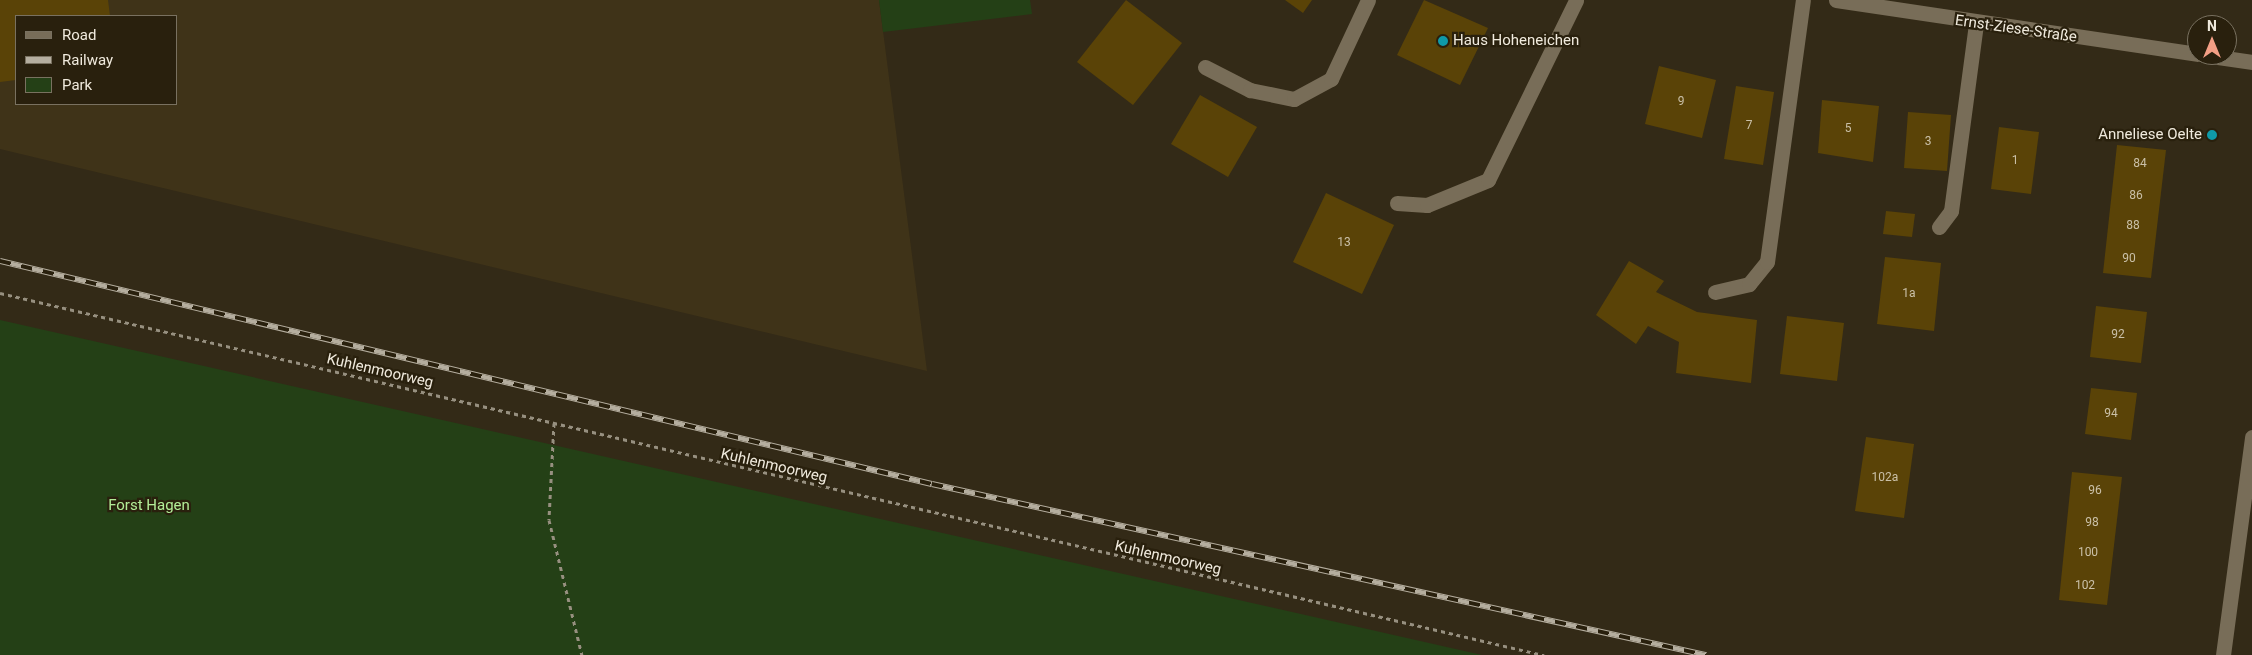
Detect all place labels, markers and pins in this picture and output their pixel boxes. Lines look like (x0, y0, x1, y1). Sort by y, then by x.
place label: Haus Hoheneichen (1453, 32, 1579, 50)
marker: Haus Hoheneichen (1437, 35, 1449, 47)
place label: Anneliese Oelte (2098, 126, 2202, 144)
marker: Anneliese Oelte (2206, 129, 2218, 141)

